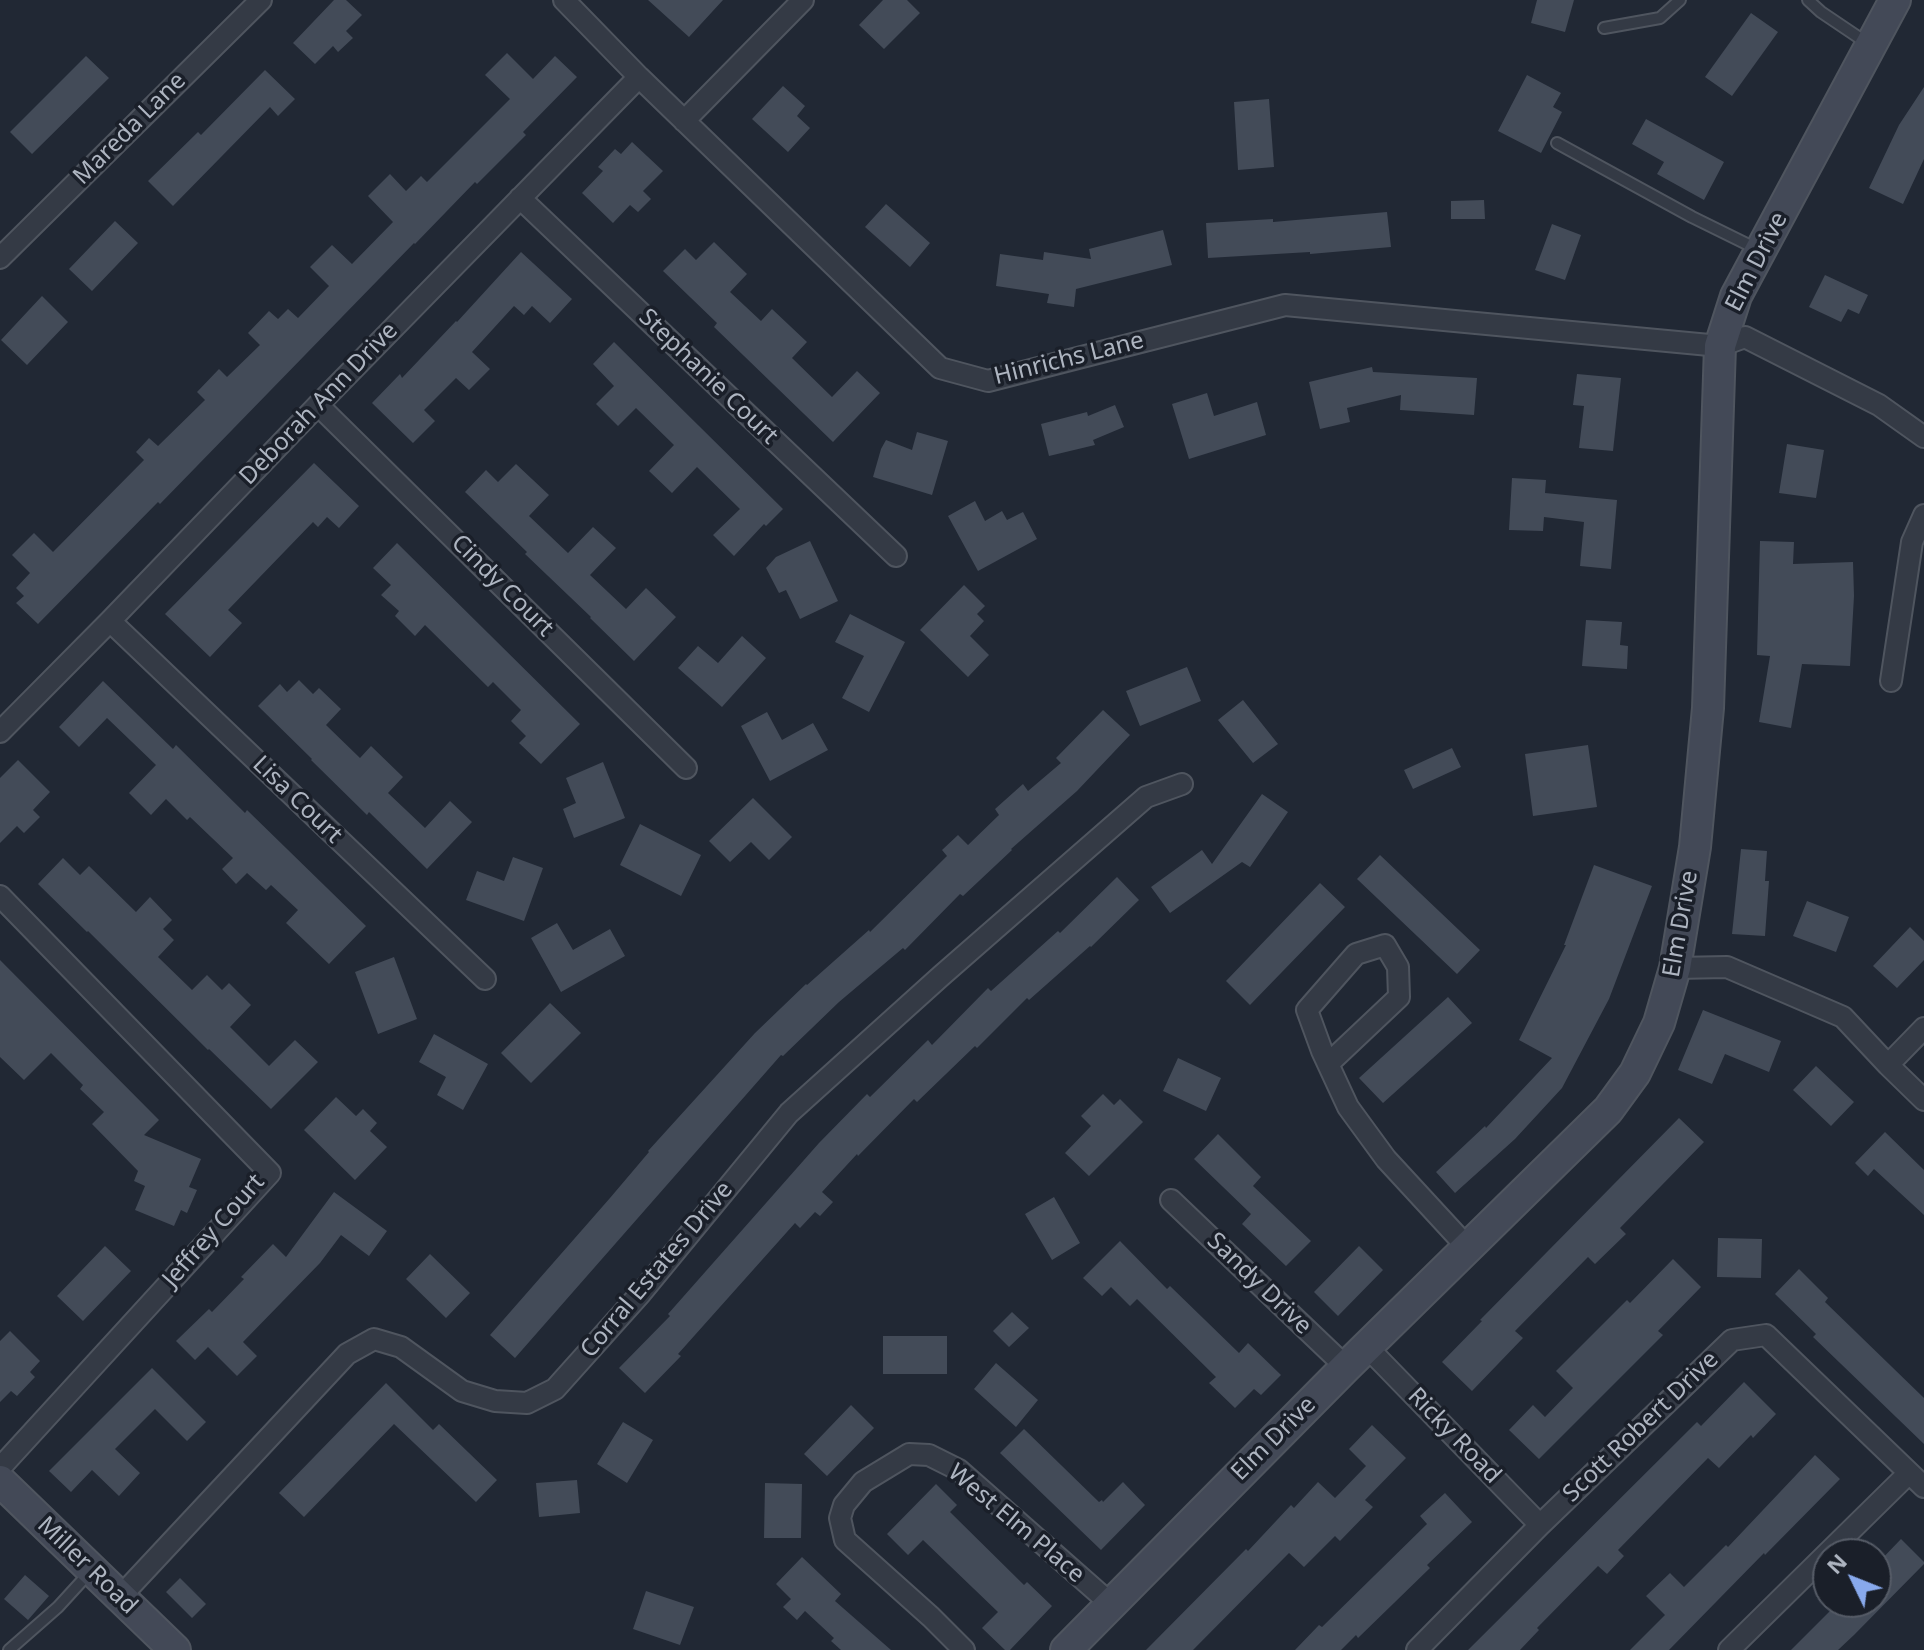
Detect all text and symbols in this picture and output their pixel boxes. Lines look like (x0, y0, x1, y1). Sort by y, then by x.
street label: Mareda Lane (68, 67, 192, 191)
street label: Elm Drive (1720, 208, 1794, 316)
street label: Stephanie Court (632, 303, 784, 451)
street label: Deborah Ann Drive (234, 317, 404, 491)
street label: Hinrichs Lane (991, 326, 1147, 392)
street label: Cindy Court (445, 529, 559, 643)
street label: Lisa Court (246, 750, 348, 850)
street label: Elm Drive (1657, 869, 1705, 979)
street label: Jeffrey Court (157, 1168, 271, 1294)
street label: Corral Estates Drive (575, 1176, 739, 1364)
street label: Sandy Drive (1201, 1227, 1317, 1341)
street label: Scott Robert Drive (1557, 1346, 1725, 1508)
street label: Ricky Road (1401, 1382, 1507, 1490)
street label: Elm Drive (1226, 1391, 1322, 1487)
street label: West Elm Place (942, 1459, 1090, 1589)
street label: Miller Road (31, 1511, 143, 1621)
north arrow (1812, 1538, 1892, 1618)
text: N (1819, 1546, 1853, 1580)

